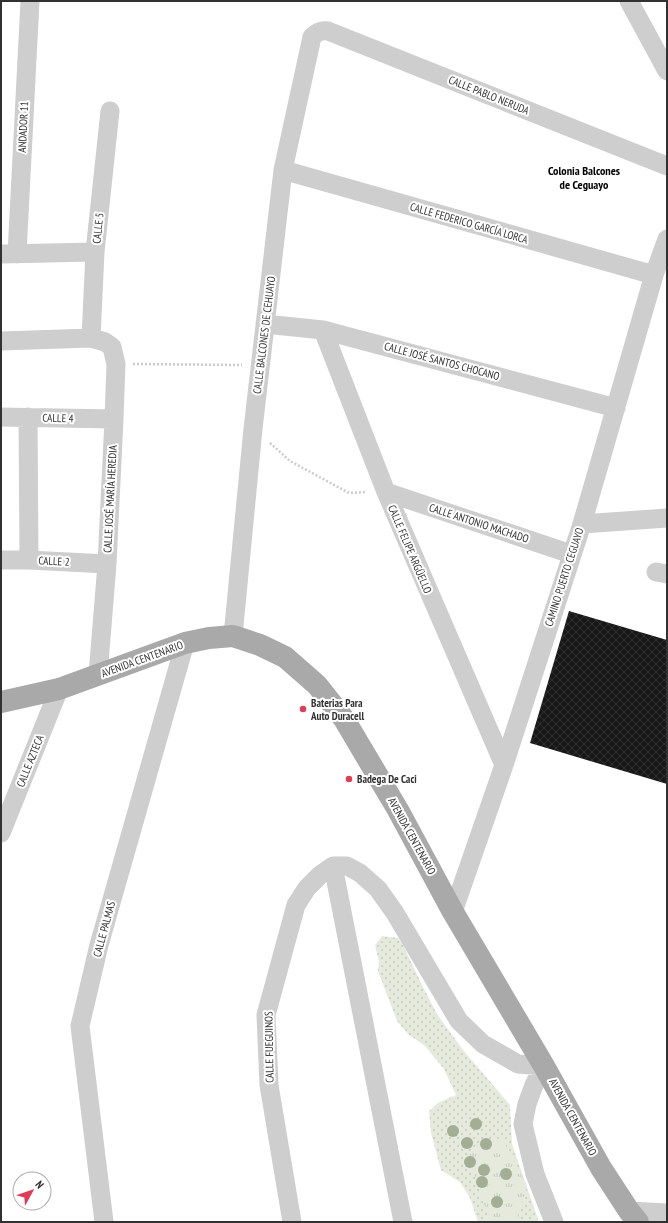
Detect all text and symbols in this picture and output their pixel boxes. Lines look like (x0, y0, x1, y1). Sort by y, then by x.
street label: CALLE PABLO NERUDA (447, 72, 532, 118)
street label: ANDADOR 11 (15, 101, 31, 153)
district label: Colonia Balcones de Ceguayo (548, 163, 620, 192)
street label: CALLE FEDERICO GARCÍA LORCA (408, 199, 530, 247)
street label: CALLE 5 (89, 212, 107, 244)
street label: CALLE BALCONES DE CEHUAYO (250, 275, 278, 395)
street label: CALLE JOSÉ SANTOS CHOCANO (383, 339, 501, 383)
street label: CALLE 4 (42, 410, 74, 426)
street label: CALLE JOSÉ MARÍA HEREDIA (100, 444, 120, 553)
street label: CALLE ANTONIO MACHADO (427, 500, 531, 546)
street label: CALLE FELIPE ARGÜELLO (385, 503, 435, 595)
street label: CAMINO PUERTO CEGUAYO (541, 526, 587, 628)
street label: CALLE 2 (38, 553, 70, 569)
street label: AVENIDA CENTENARIO (99, 638, 185, 680)
place label: Baterias Para Auto Duracell (310, 696, 364, 723)
marker: Baterias Para Auto Duracell (298, 704, 308, 714)
street label: CALLE AZTECA (13, 732, 47, 789)
place label: Badega De Caci (357, 772, 417, 786)
marker: Badega De Caci (344, 774, 354, 784)
street label: AVENIDA CENTENARIO (385, 795, 439, 877)
street label: CALLE PALMAS (90, 899, 118, 958)
street label: CALLE FUEGUINOS (261, 1011, 277, 1083)
street label: AVENIDA CENTENARIO (546, 1076, 600, 1158)
north arrow (12, 1171, 52, 1211)
text: N (32, 1178, 47, 1191)

